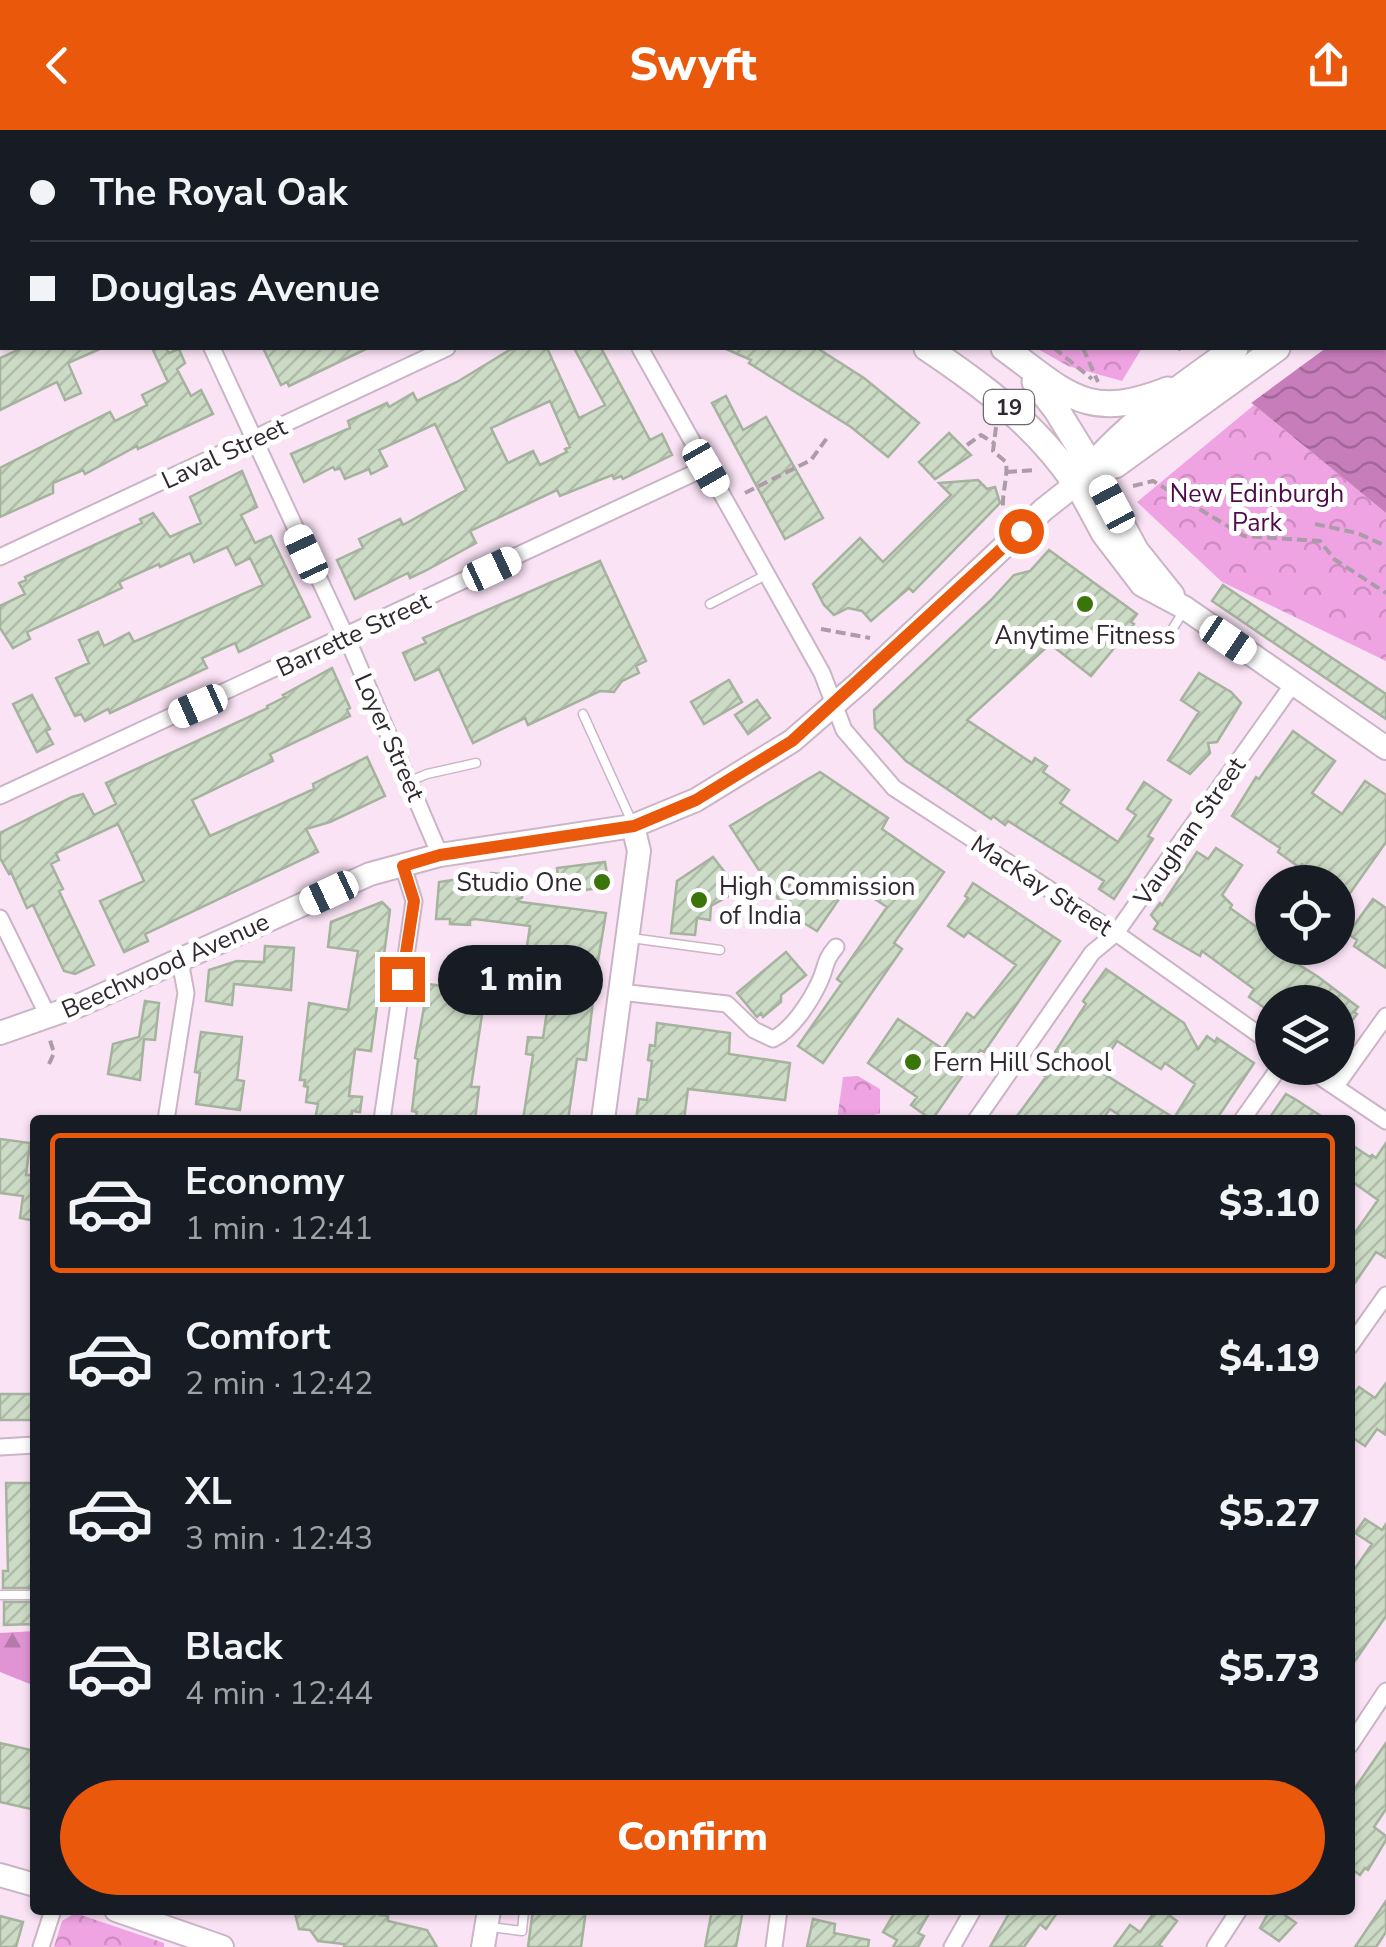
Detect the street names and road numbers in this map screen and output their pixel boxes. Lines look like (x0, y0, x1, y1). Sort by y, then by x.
road number: 19 (984, 390, 1034, 424)
street label: Laval Street (156, 410, 293, 498)
street label: Barrette Street (271, 584, 436, 685)
street label: Loyer Street (346, 668, 433, 807)
street label: Vaughan Street (1125, 750, 1254, 913)
street label: MacKay Street (964, 827, 1119, 944)
street label: Beechwood Avenue (56, 905, 275, 1027)

